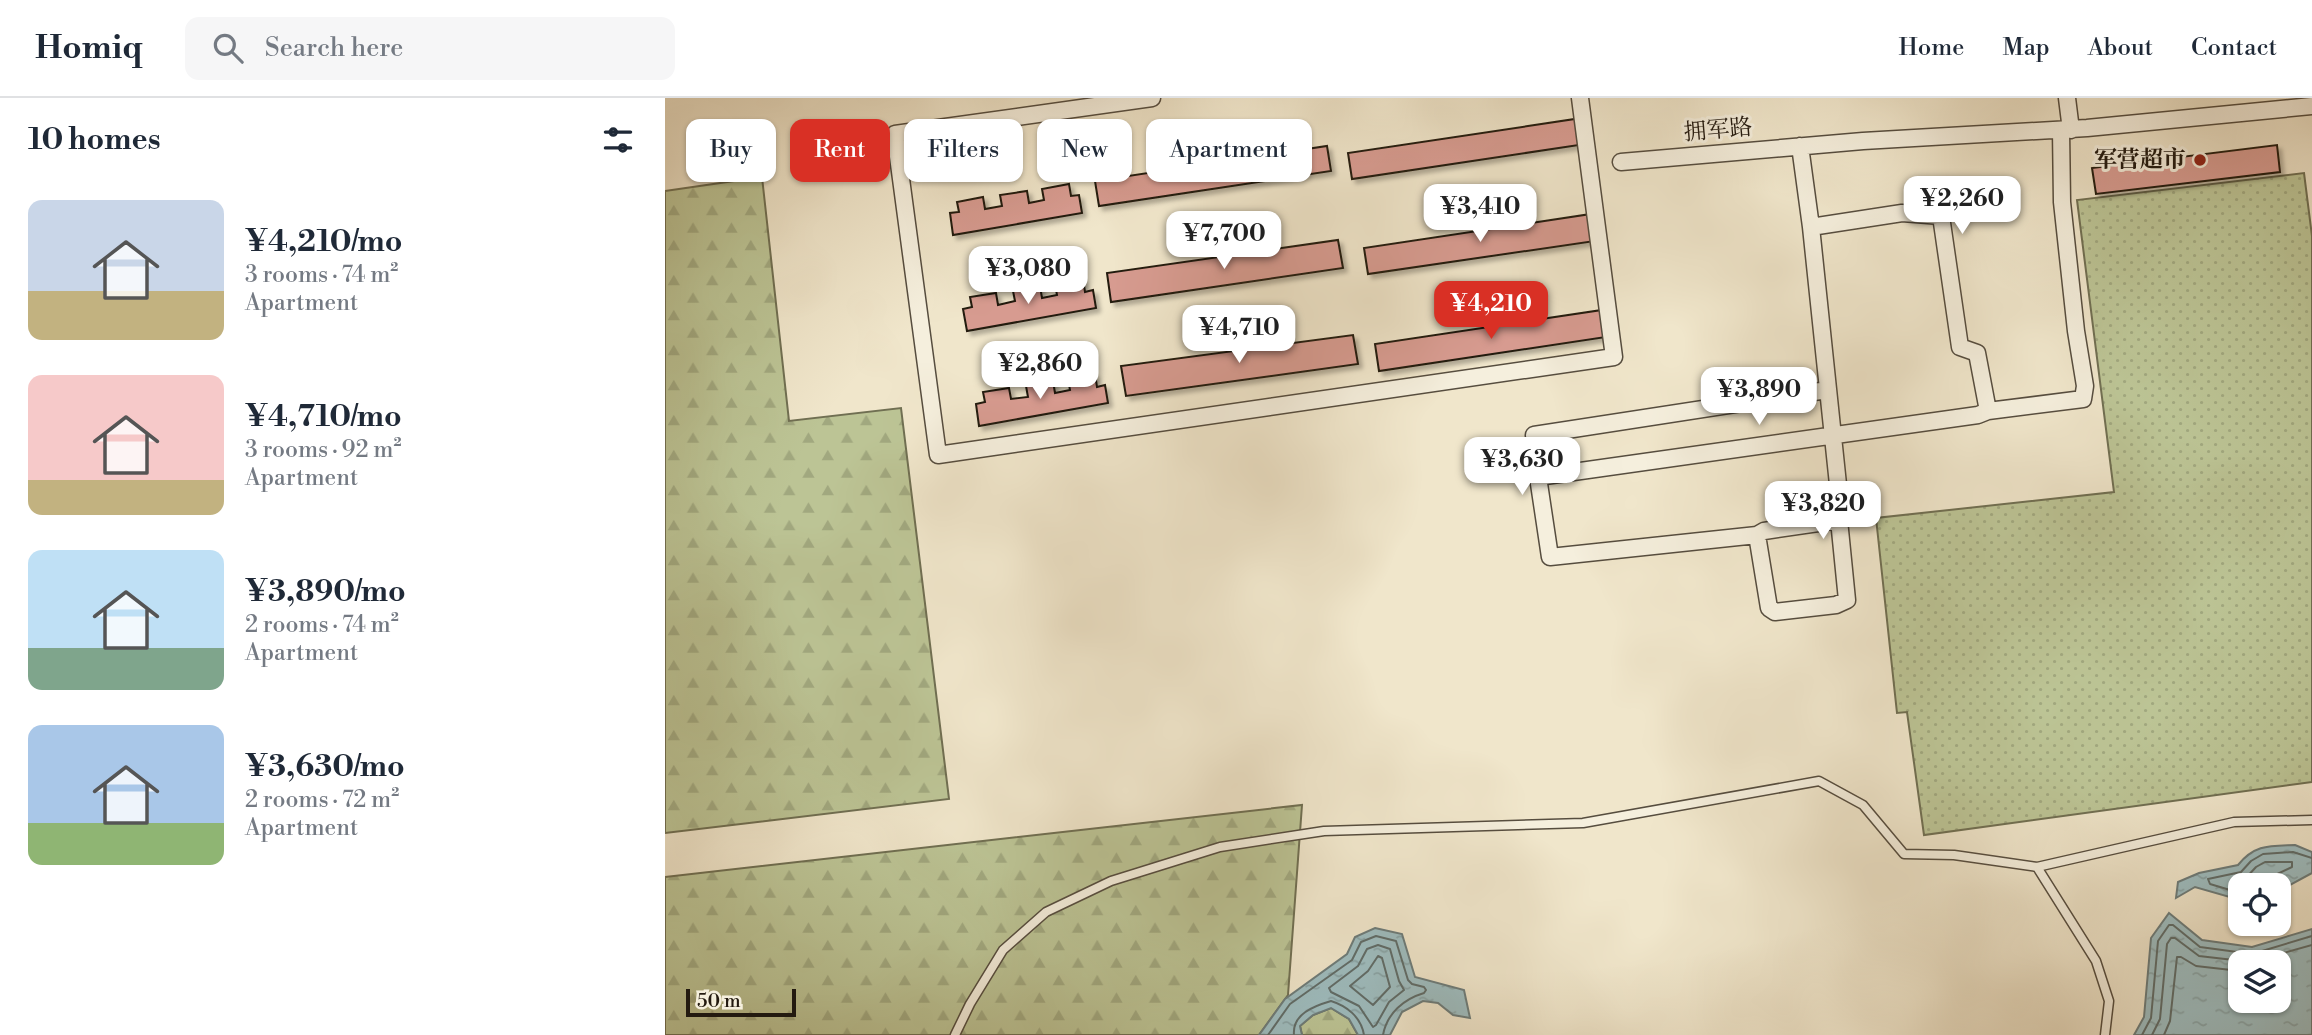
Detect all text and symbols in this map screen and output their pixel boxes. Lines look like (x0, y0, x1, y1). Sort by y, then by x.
search box (185, 17, 675, 80)
text: Homiq (35, 28, 143, 69)
icon: search (209, 29, 247, 67)
text: Search here (265, 32, 403, 64)
text: Home (1899, 33, 1964, 63)
text: Map (2002, 33, 2050, 63)
text: About (2088, 33, 2153, 63)
text: Contact (2191, 33, 2277, 63)
street label: 拥军路 (1682, 113, 1754, 147)
chip: Buy (686, 119, 776, 182)
chip: Rent (790, 119, 890, 182)
chip: Filters (904, 119, 1023, 182)
chip: New (1037, 119, 1132, 182)
chip: Apartment (1146, 119, 1312, 182)
text: 10 homes (28, 121, 161, 159)
icon: filters (599, 121, 637, 159)
place label: 军营超市 (2094, 146, 2186, 174)
marker: 军营超市 (2192, 152, 2208, 168)
pin: ¥2,260 (1905, 176, 2019, 236)
pin: ¥3,410 (1423, 184, 1537, 244)
text: ¥2,260 (1920, 185, 2004, 213)
text: ¥3,410 (1440, 193, 1520, 221)
pin: ¥7,700 (1167, 212, 1281, 271)
text: ¥7,700 (1182, 220, 1266, 248)
text: ¥4,210/mo (245, 223, 402, 261)
icon: home (84, 228, 168, 312)
pin: ¥3,080 (971, 246, 1085, 306)
text: ¥3,080 (985, 255, 1071, 283)
text: 3 rooms · 74 m² (245, 261, 398, 289)
pin: ¥4,210 (1434, 282, 1548, 341)
text: Apartment (245, 289, 358, 317)
text: ¥4,210 (1450, 290, 1532, 318)
pin: ¥4,710 (1182, 306, 1296, 365)
text: ¥4,710 (1198, 314, 1280, 342)
pin: ¥2,860 (983, 342, 1097, 401)
text: ¥2,860 (998, 350, 1082, 378)
pin: ¥3,890 (1702, 368, 1816, 427)
text: ¥3,890 (1717, 376, 1801, 404)
text: ¥4,710/mo (245, 398, 402, 436)
icon: home (84, 403, 168, 487)
text: 3 rooms · 92 m² (245, 436, 401, 464)
pin: ¥3,630 (1465, 438, 1579, 497)
text: ¥3,630 (1480, 446, 1564, 474)
text: Apartment (245, 464, 358, 492)
pin: ¥3,820 (1766, 482, 1880, 541)
text: ¥3,820 (1781, 490, 1865, 518)
text: ¥3,890/mo (245, 573, 406, 611)
icon: home (84, 578, 168, 662)
text: 2 rooms · 74 m² (245, 611, 399, 639)
text: Apartment (245, 639, 358, 667)
text: ¥3,630/mo (245, 748, 405, 786)
icon: home (84, 753, 168, 837)
text: 2 rooms · 72 m² (245, 786, 399, 814)
text: Apartment (245, 814, 358, 842)
map controls (2228, 873, 2291, 1013)
button: locate (2228, 873, 2291, 936)
button: layers (2228, 950, 2291, 1013)
scale bar (686, 986, 796, 1018)
text: 50 m (697, 989, 741, 1013)

